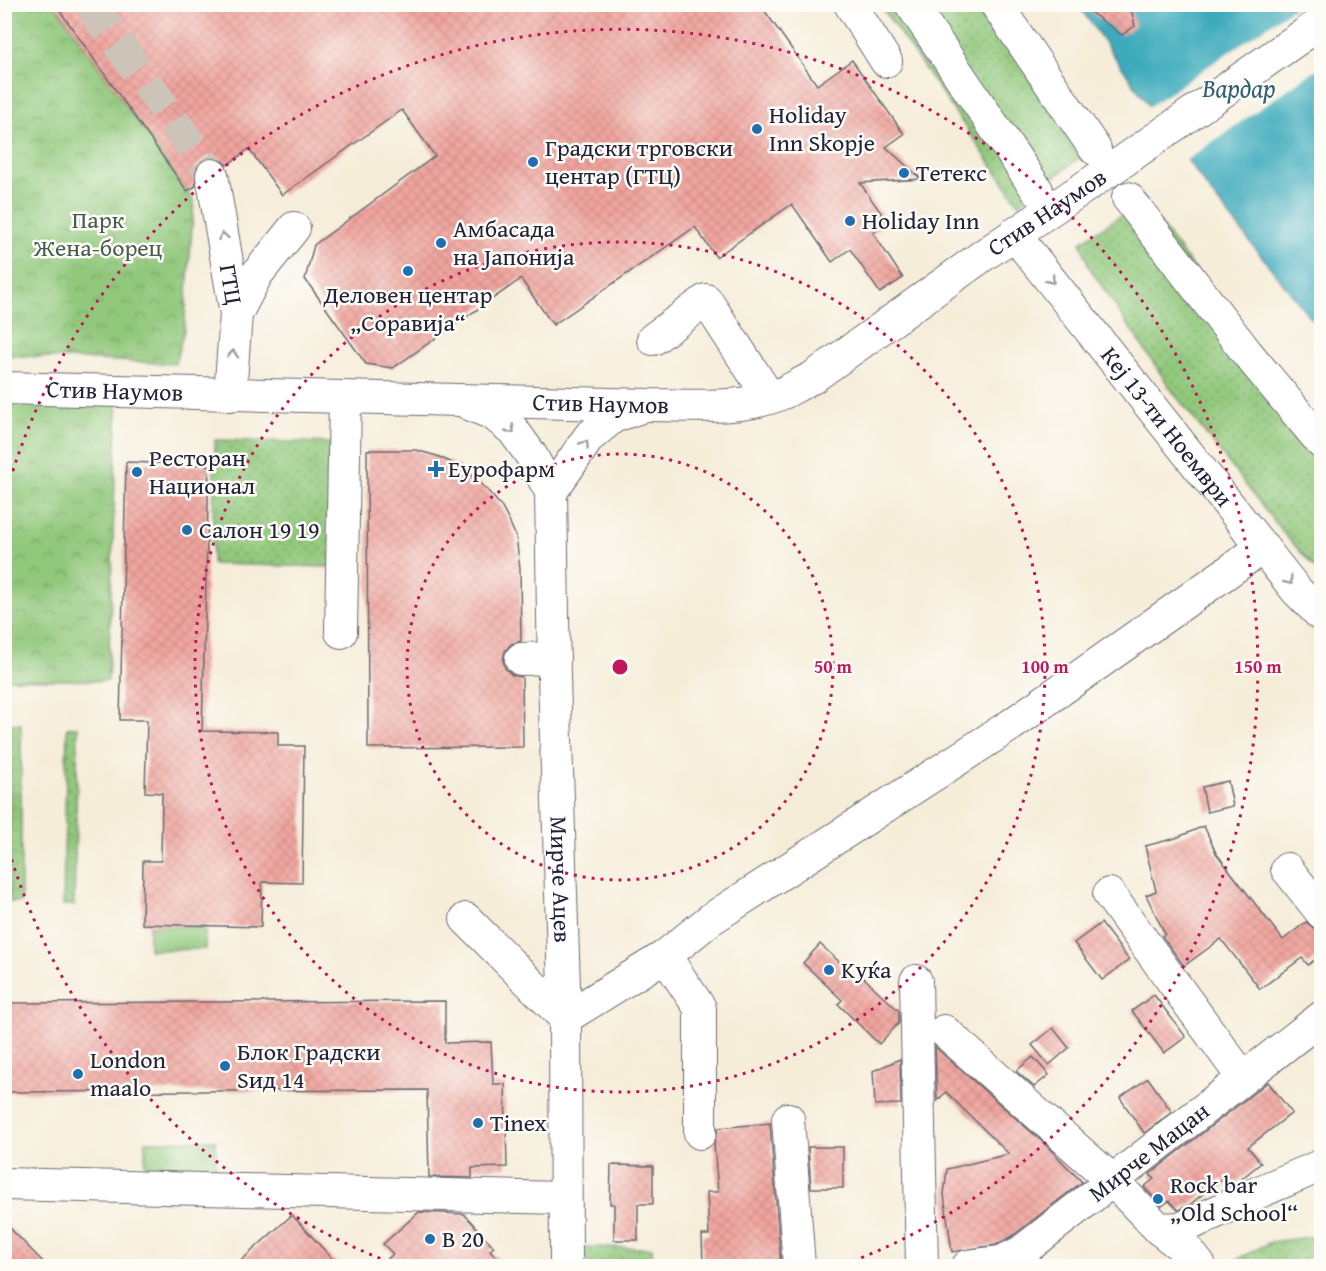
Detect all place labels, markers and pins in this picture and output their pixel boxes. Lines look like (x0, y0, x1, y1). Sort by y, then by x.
place label: Holiday Inn Skopje (769, 97, 875, 160)
marker: Holiday Inn Skopje (750, 122, 764, 136)
place label: Градски трговски центар (ГТЦ) (545, 130, 733, 193)
marker: Градски трговски центар (ГТЦ) (526, 155, 540, 169)
place label: Тетекс (916, 155, 987, 190)
marker: Тетекс (897, 166, 911, 180)
place label: Holiday Inn (862, 203, 980, 238)
place label: Амбасада на Јапонија (453, 211, 575, 274)
marker: Holiday Inn (843, 214, 857, 228)
marker: Амбасада на Јапонија (434, 236, 448, 250)
marker: Деловен центар „Соравија“ (401, 264, 415, 278)
place label: Деловен центар „Соравија“ (322, 277, 493, 340)
place label: Ресторан Национал (149, 440, 255, 503)
place label: Еурофарм (448, 451, 555, 486)
marker: Еурофарм (429, 462, 443, 476)
marker: Ресторан Национал (130, 465, 144, 479)
place label: Салон 19 19 (199, 512, 320, 547)
marker: Салон 19 19 (180, 523, 194, 537)
centre of rings (610, 657, 630, 677)
place label: Kуќа (841, 952, 892, 987)
marker: Kуќа (822, 963, 836, 977)
place label: Блок Градски Sид 14 (237, 1034, 380, 1097)
place label: London maalo (90, 1042, 166, 1105)
marker: Блок Градски Sид 14 (218, 1059, 232, 1073)
marker: London maalo (71, 1067, 85, 1081)
place label: Tinex (490, 1105, 548, 1140)
marker: Tinex (471, 1116, 485, 1130)
place label: Rock bar „Old School“ (1170, 1167, 1298, 1230)
marker: Rock bar „Old School“ (1151, 1192, 1165, 1206)
place label: B 20 (442, 1221, 484, 1256)
marker: B 20 (423, 1232, 437, 1246)

